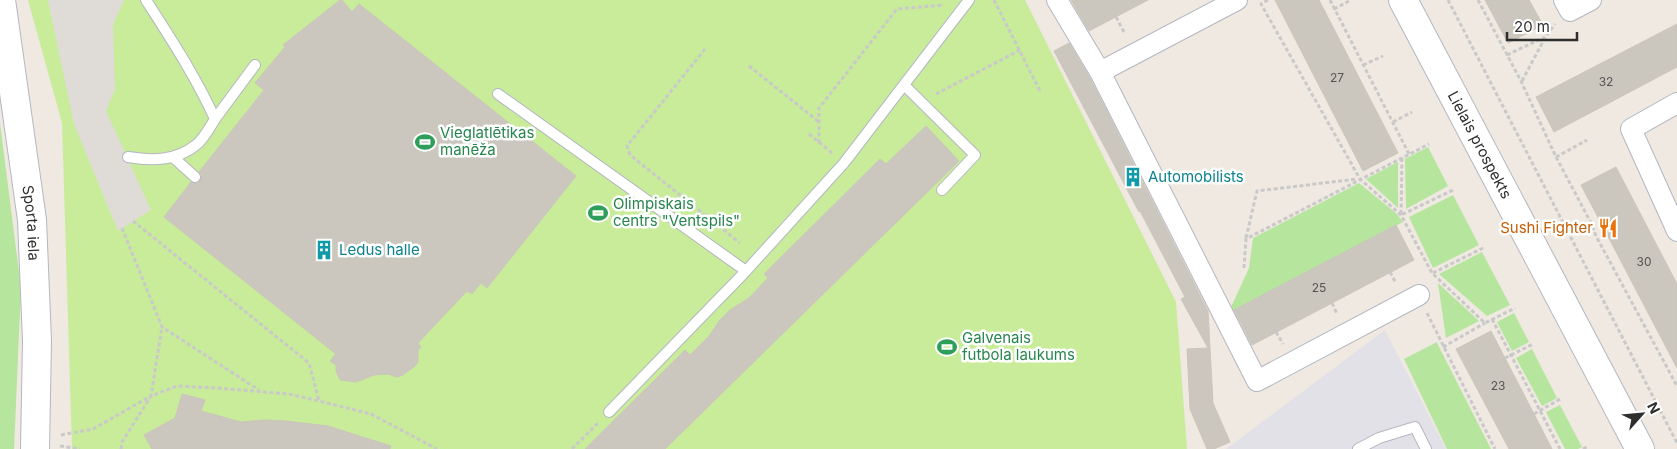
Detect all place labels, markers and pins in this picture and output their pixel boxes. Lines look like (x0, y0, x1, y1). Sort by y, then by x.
place label: Vieglatlētikas manēža (440, 123, 534, 159)
sports icon: Vieglatlētikas manēža (414, 131, 436, 153)
building icon: Automobilists (1122, 166, 1144, 188)
place label: Automobilists (1148, 167, 1244, 186)
place label: Olimpiskais centrs "Ventspils" (613, 194, 740, 230)
sports icon: Olimpiskais centrs "Ventspils" (587, 202, 609, 224)
restaurant icon: Sushi Fighter (1597, 217, 1619, 239)
place label: Sushi Fighter (1500, 218, 1593, 237)
building icon: Ledus halle (313, 239, 335, 261)
place label: Ledus halle (339, 240, 420, 259)
place label: Galvenais futbola laukums (962, 328, 1075, 364)
sports icon: Galvenais futbola laukums (936, 336, 958, 358)

